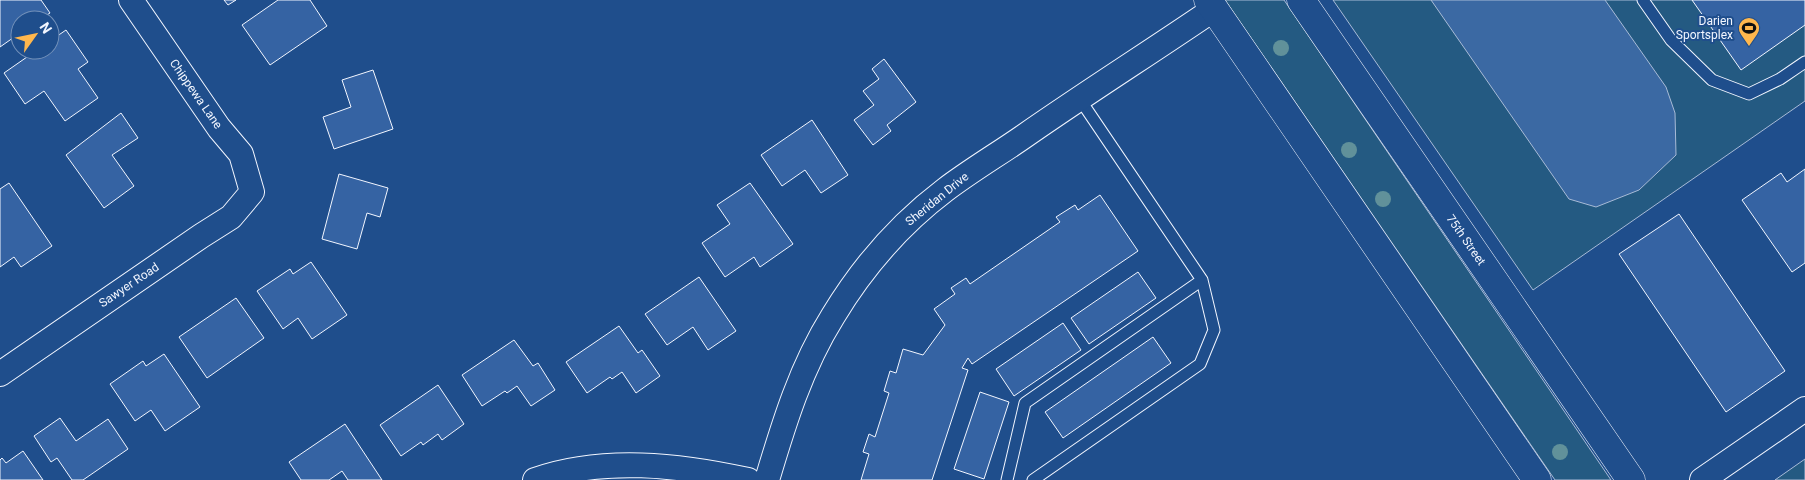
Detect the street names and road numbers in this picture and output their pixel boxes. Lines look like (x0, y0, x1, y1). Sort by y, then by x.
street label: Chippewa Lane (167, 57, 225, 131)
street label: Sheridan Drive (903, 169, 971, 229)
street label: 75th Street (1443, 212, 1489, 268)
street label: Sawyer Road (96, 260, 162, 310)

